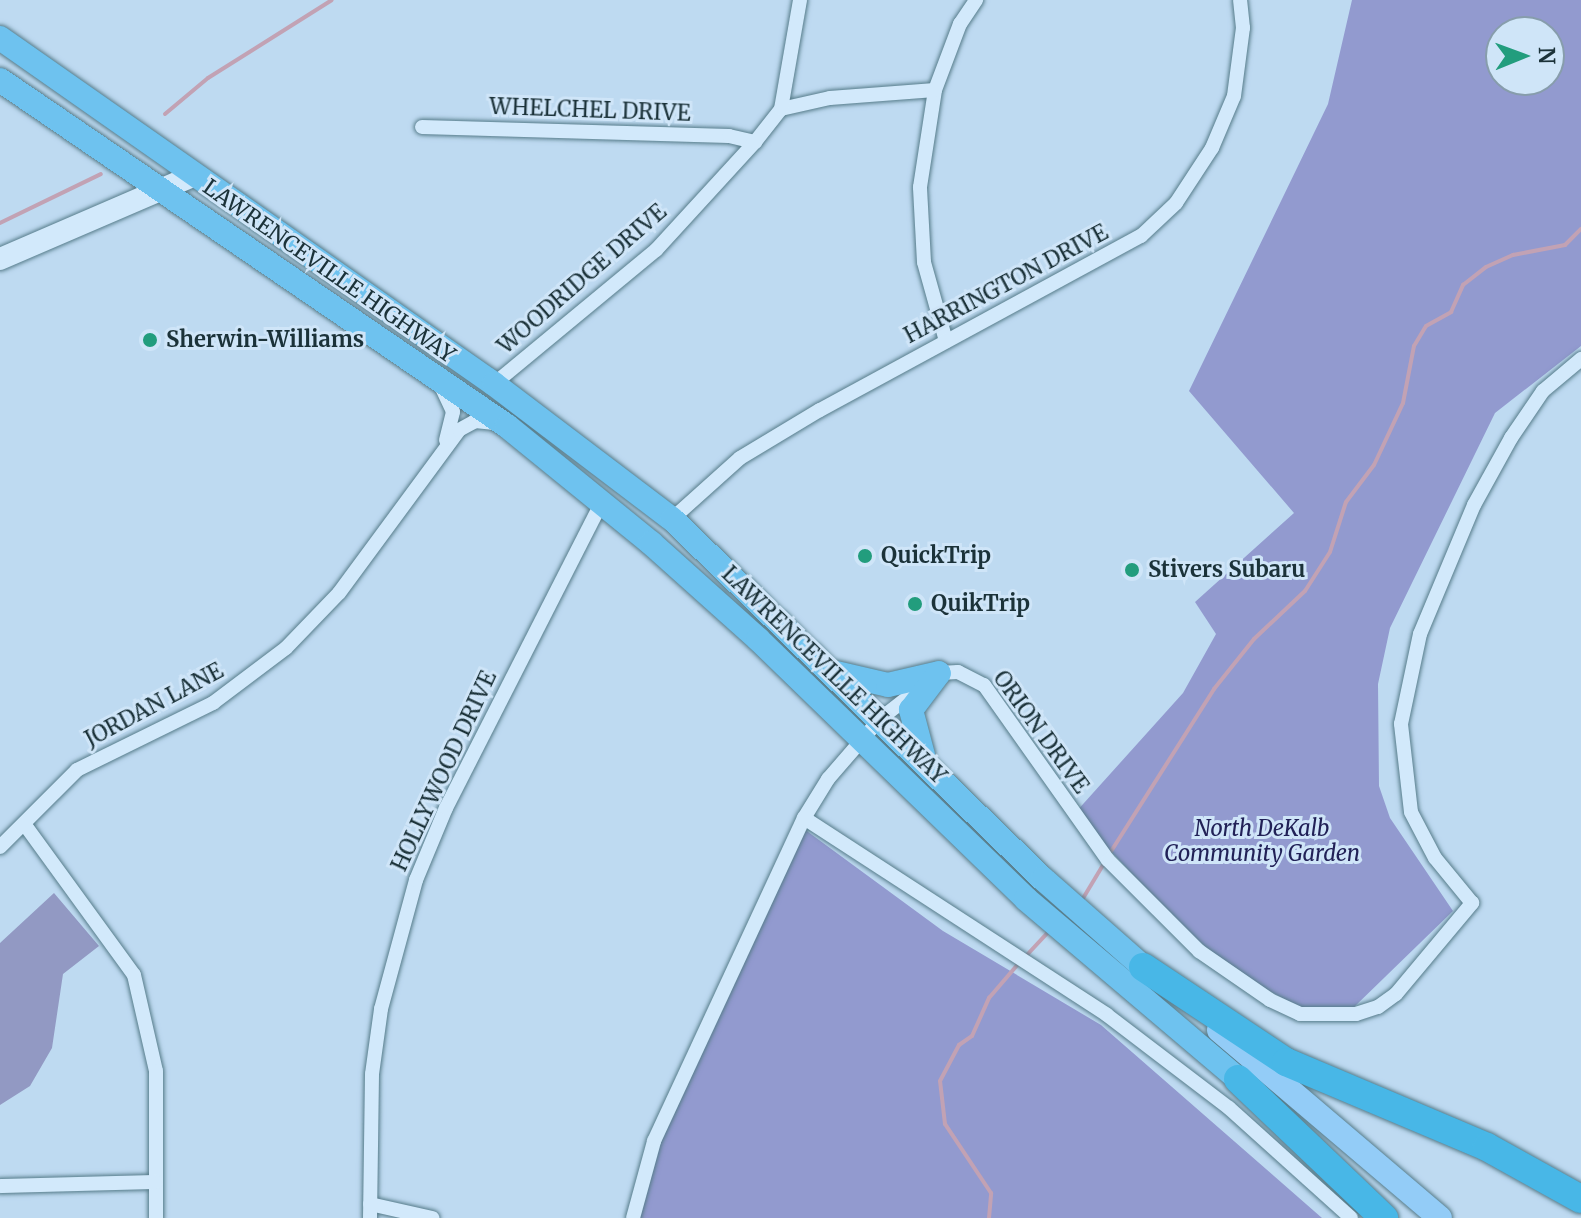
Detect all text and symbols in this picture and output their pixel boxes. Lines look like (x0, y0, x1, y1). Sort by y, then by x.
north arrow (1485, 16, 1565, 96)
text: N (1533, 47, 1561, 65)
street label: WHELCHEL DRIVE (489, 93, 691, 127)
street label: LAWRENCEVILLE HIGHWAY (198, 174, 460, 368)
street label: WOODRIDGE DRIVE (492, 199, 672, 359)
street label: HARRINGTON DRIVE (900, 219, 1112, 349)
place label: Sherwin-Williams (166, 327, 364, 353)
marker: Sherwin-Williams (141, 331, 159, 349)
place label: QuickTrip (881, 543, 991, 569)
marker: QuickTrip (856, 547, 874, 565)
place label: Stivers Subaru (1148, 557, 1305, 583)
street label: LAWRENCEVILLE HIGHWAY (716, 561, 952, 789)
marker: Stivers Subaru (1123, 561, 1141, 579)
place label: QuikTrip (931, 591, 1030, 617)
marker: QuikTrip (906, 595, 924, 613)
street label: JORDAN LANE (80, 657, 228, 753)
street label: ORION DRIVE (988, 666, 1094, 798)
street label: HOLLYWOOD DRIVE (386, 667, 502, 875)
park label: North DeKalb Community Garden (1164, 815, 1360, 866)

